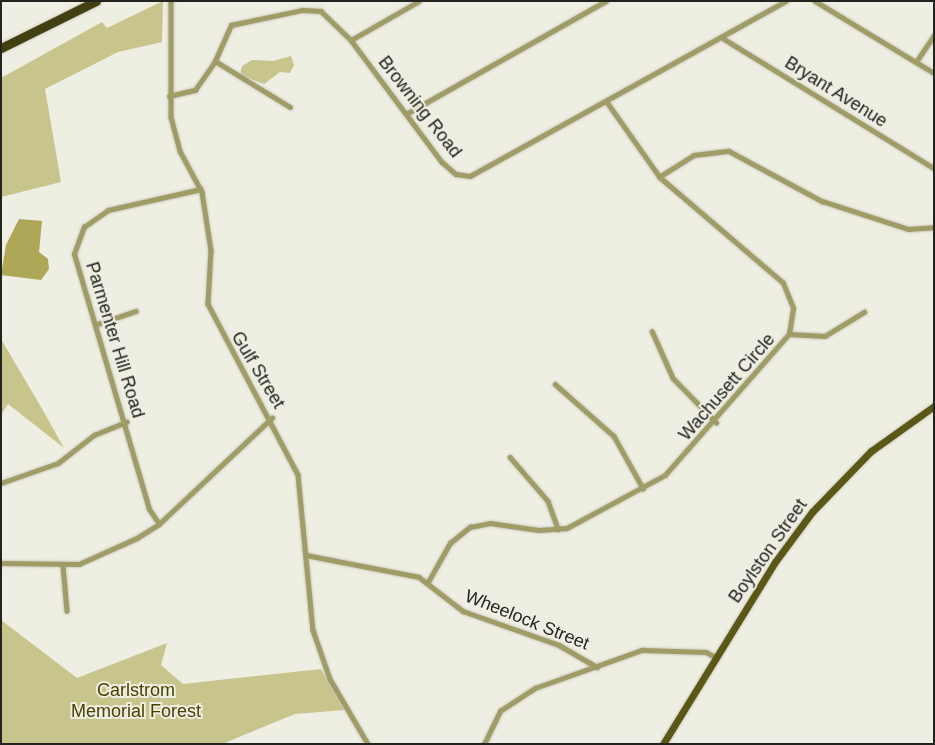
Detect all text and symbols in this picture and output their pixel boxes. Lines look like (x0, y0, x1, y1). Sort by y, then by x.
street label: Browning Road (374, 52, 466, 162)
street label: Bryant Avenue (780, 52, 892, 132)
street label: Parmenter Hill Road (81, 259, 149, 421)
street label: Gulf Street (227, 328, 289, 412)
street label: Wachusett Circle (674, 329, 780, 445)
street label: Boylston Street (724, 495, 812, 607)
street label: Wheelock Street (462, 585, 592, 655)
park label: Carlstrom Memorial Forest (71, 680, 201, 722)

